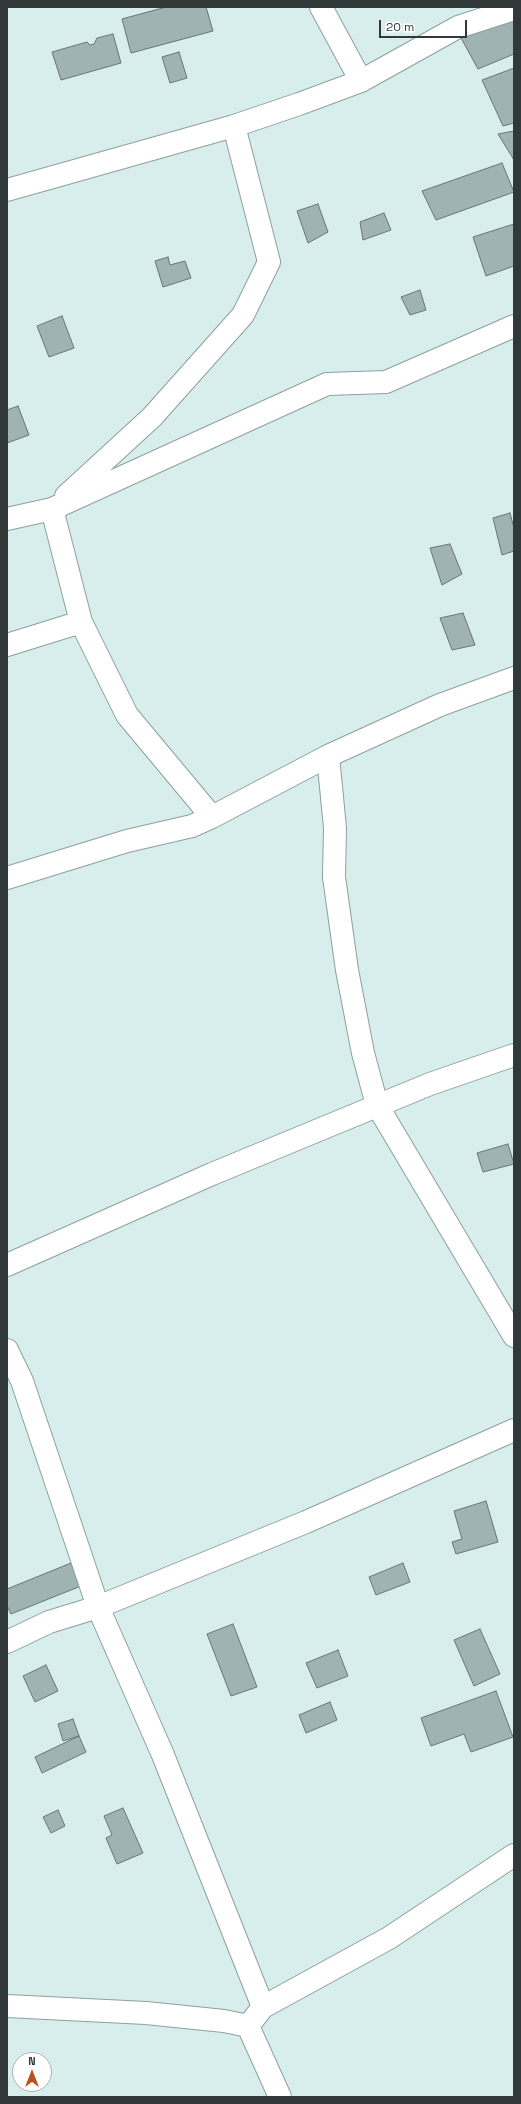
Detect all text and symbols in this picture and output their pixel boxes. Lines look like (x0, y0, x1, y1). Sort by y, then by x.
scale bar (381, 12, 469, 38)
text: 20 m (386, 19, 414, 35)
north arrow (12, 2052, 52, 2092)
text: N (28, 2054, 36, 2068)

